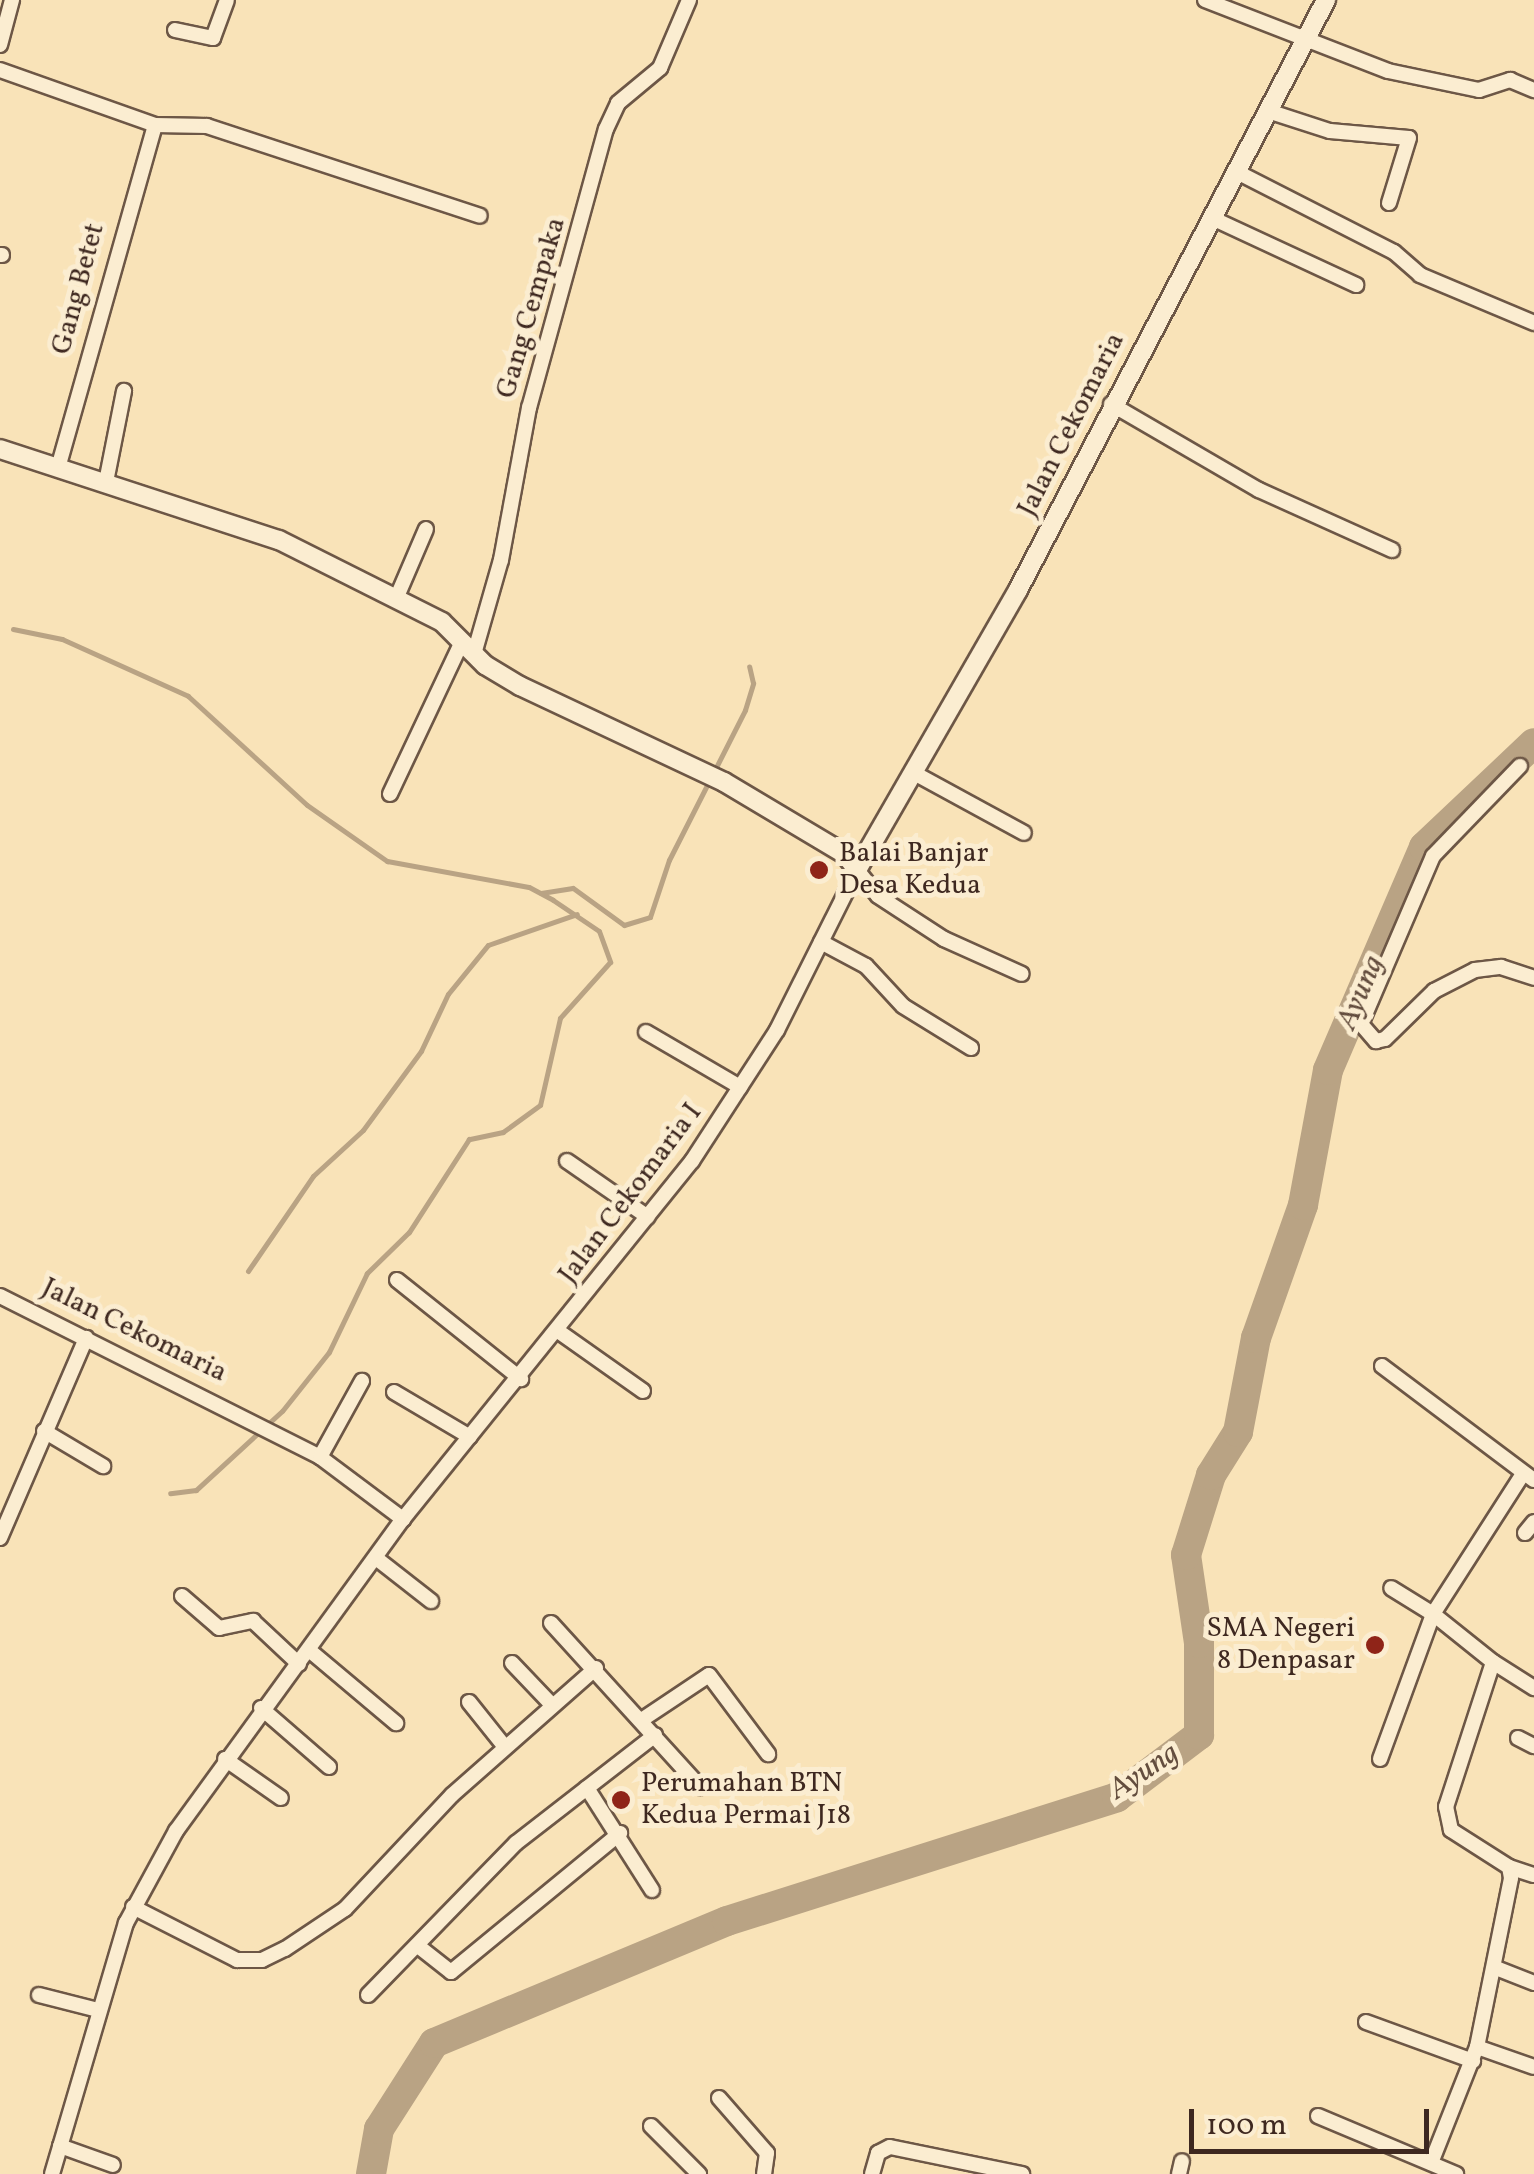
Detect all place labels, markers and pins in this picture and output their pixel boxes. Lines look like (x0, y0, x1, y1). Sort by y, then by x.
place label: Balai Banjar Desa Kedua (839, 837, 988, 903)
marker: Balai Banjar Desa Kedua (808, 859, 830, 881)
place label: SMA Negeri 8 Denpasar (1206, 1612, 1355, 1678)
marker: SMA Negeri 8 Denpasar (1364, 1634, 1386, 1656)
place label: Perumahan BTN Kedua Permai J18 (641, 1767, 851, 1833)
marker: Perumahan BTN Kedua Permai J18 (610, 1789, 632, 1811)

